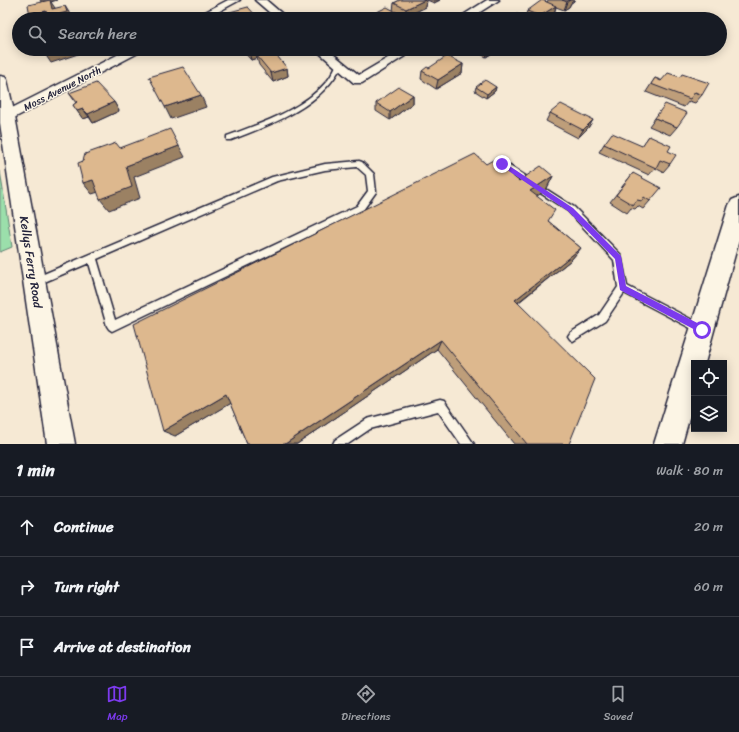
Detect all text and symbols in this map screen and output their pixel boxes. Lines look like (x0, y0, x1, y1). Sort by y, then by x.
search box (12, 12, 727, 56)
text: Search here (58, 21, 137, 47)
icon: search (26, 23, 48, 45)
street label: Moss Avenue North (20, 62, 105, 116)
route end (493, 155, 511, 173)
street label: Kellys Ferry Road (13, 214, 49, 310)
route start (693, 321, 711, 339)
map controls (691, 360, 727, 432)
button: locate (691, 360, 727, 396)
button: layers (691, 396, 727, 432)
text: 1 min (16, 455, 55, 485)
text: Walk · 80 m (656, 459, 723, 482)
text: Continue (54, 514, 114, 540)
text: 20 m (694, 515, 723, 538)
icon: ahead (16, 516, 38, 538)
text: Turn right (54, 574, 119, 600)
text: 60 m (694, 575, 723, 598)
icon: right (16, 576, 38, 598)
text: Arrive at destination (54, 634, 191, 660)
icon: arrive (16, 636, 38, 658)
tab: Map (106, 683, 128, 726)
tab: Directions (341, 683, 391, 726)
tab: Saved (604, 683, 633, 726)

